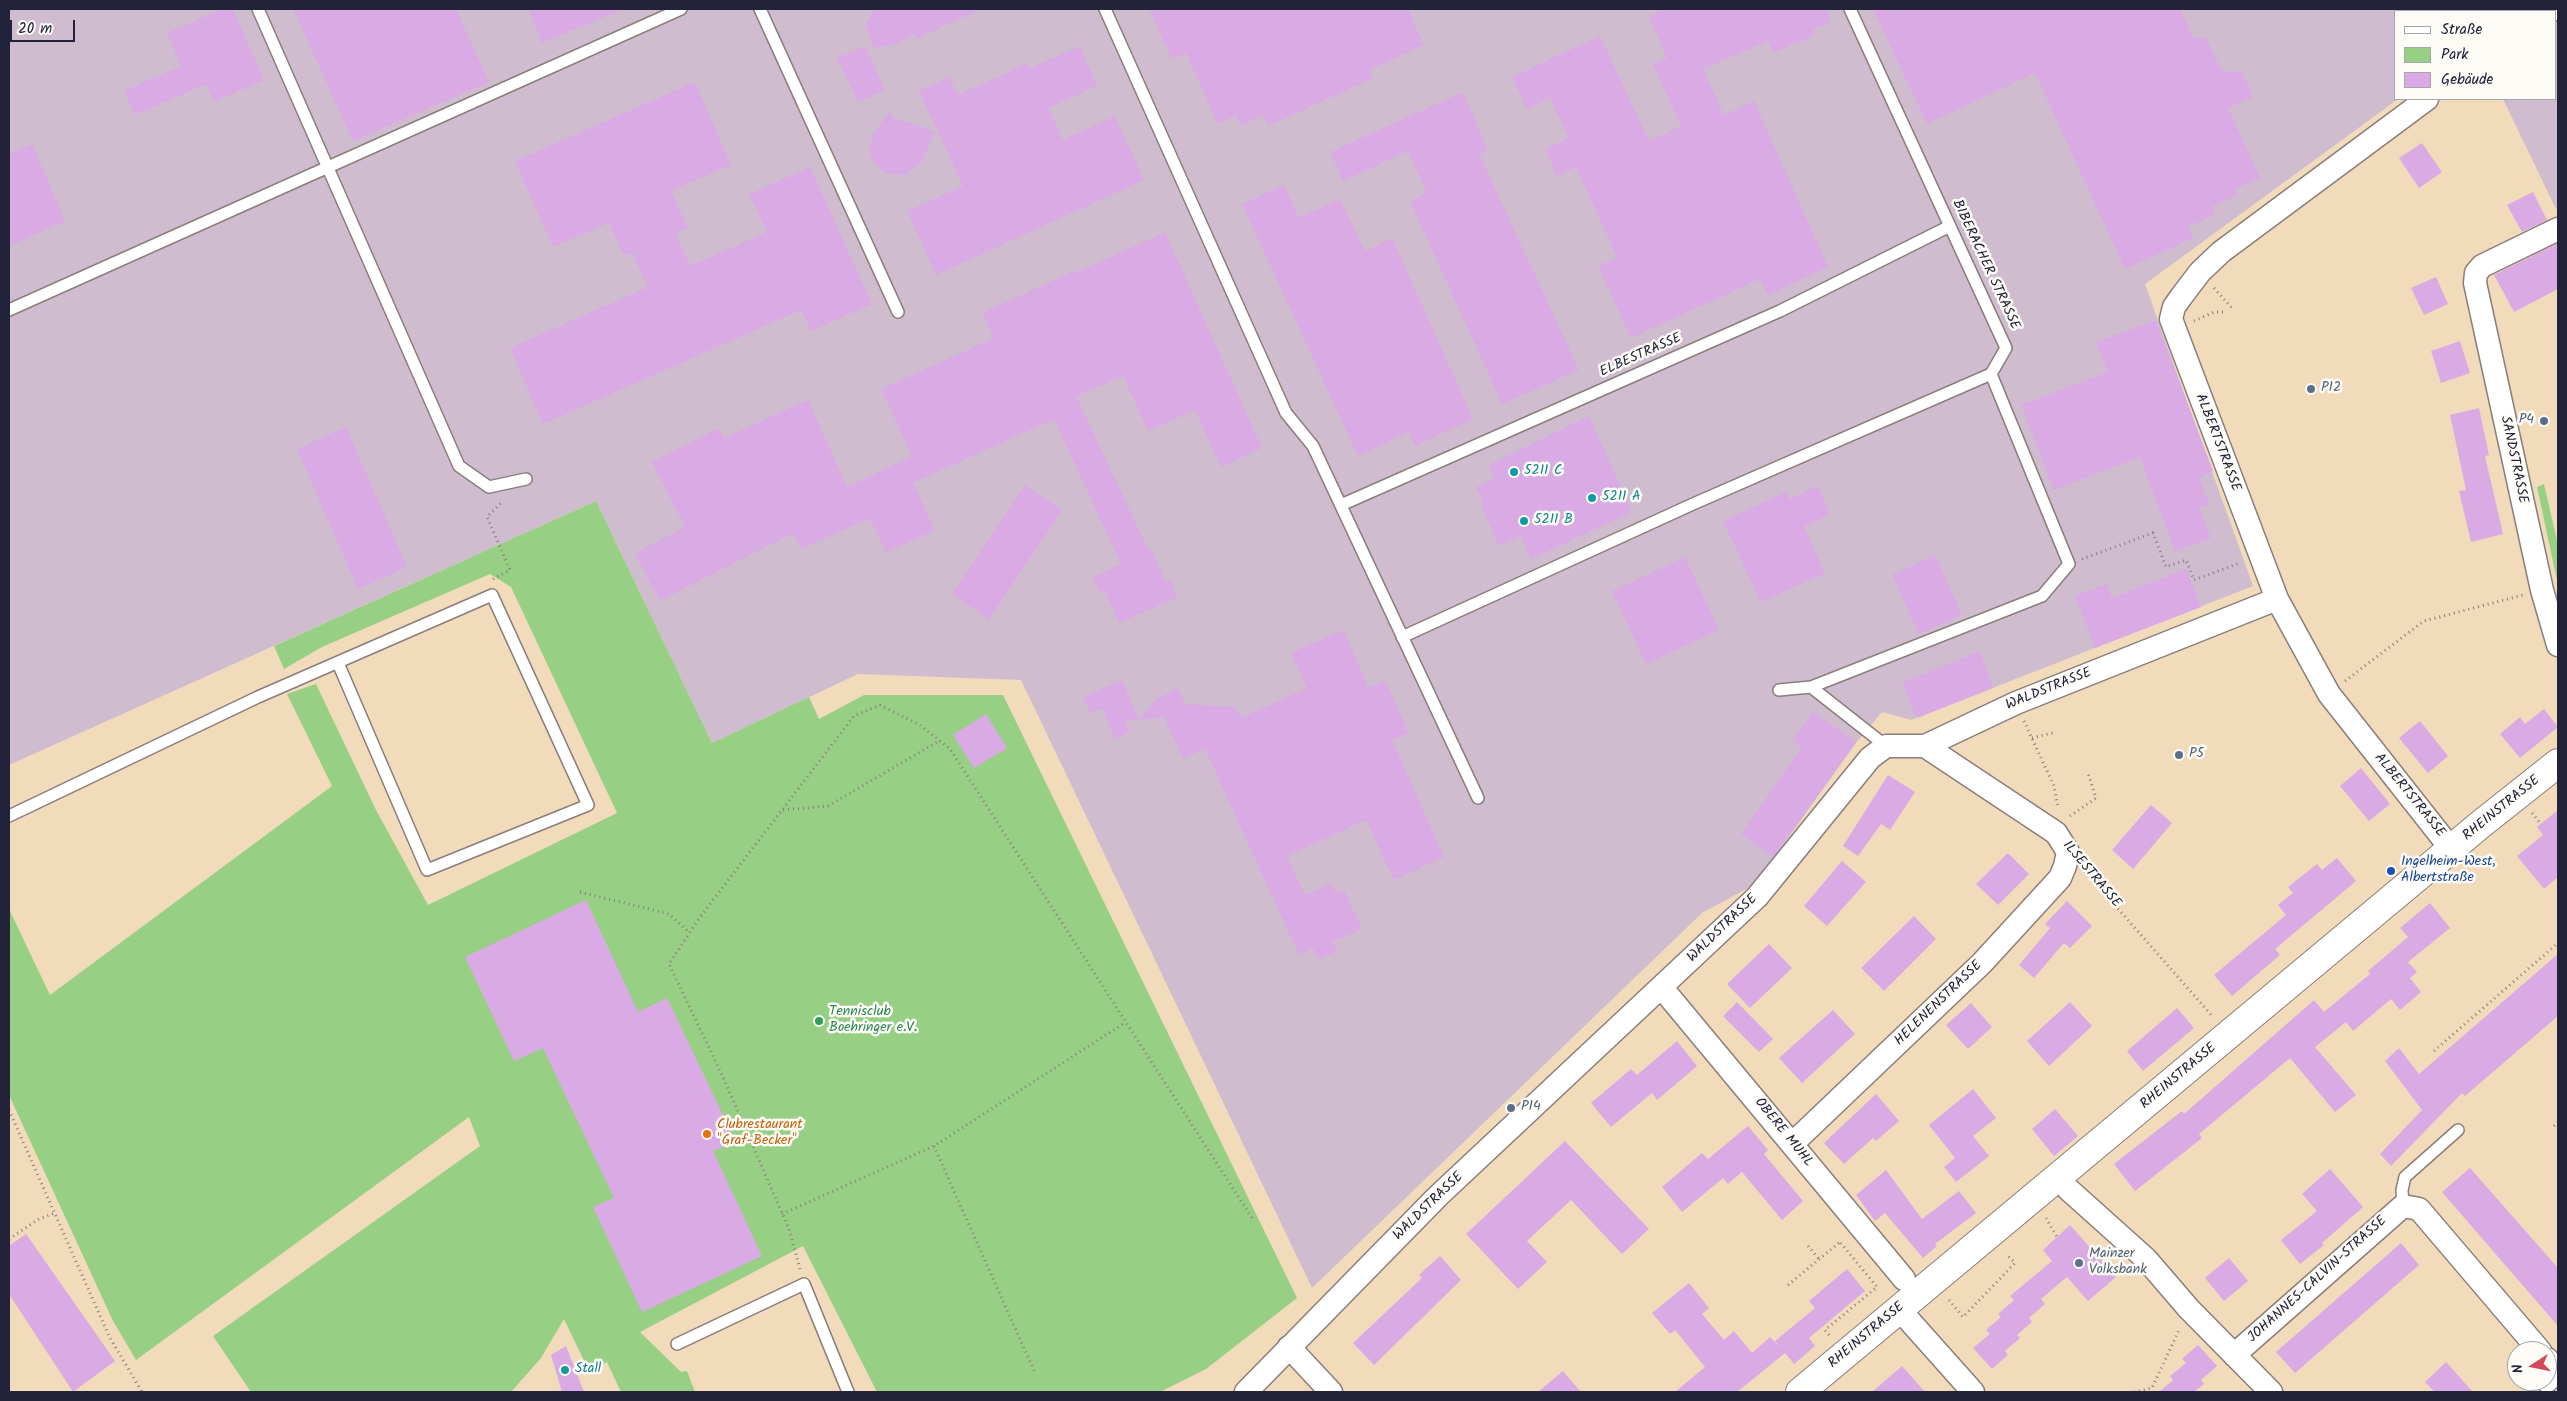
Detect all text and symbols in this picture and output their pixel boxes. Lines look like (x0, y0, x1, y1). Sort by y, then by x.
scale bar (12, 10, 78, 42)
legend (2394, 10, 2557, 100)
text: 20 m (18, 17, 52, 41)
text: Straße (2441, 18, 2482, 42)
text: Park (2441, 43, 2468, 67)
text: Gebäude (2441, 68, 2493, 92)
street label: BIBERACHER STRASSE (1947, 197, 2023, 333)
street label: ELBESTRASSE (1598, 331, 1684, 381)
place label: P12 (2321, 381, 2341, 397)
marker: P12 (2305, 383, 2317, 395)
street label: ALBERTSTRASSE (2191, 392, 2243, 494)
place label: P4 (2519, 413, 2534, 429)
street label: SANDSTRASSE (2496, 415, 2530, 505)
marker: P4 (2538, 415, 2550, 427)
place label: 5211 C (1524, 464, 1562, 480)
marker: 5211 C (1508, 466, 1520, 478)
place label: 5211 A (1602, 490, 1641, 506)
marker: 5211 A (1586, 492, 1598, 504)
place label: 5211 B (1534, 513, 1573, 529)
marker: 5211 B (1518, 515, 1530, 527)
street label: WALDSTRASSE (2004, 665, 2094, 715)
place label: P5 (2189, 747, 2204, 763)
marker: P5 (2173, 749, 2185, 761)
street label: ALBERTSTRASSE (2370, 750, 2448, 842)
street label: RHEINSTRASSE (2460, 773, 2544, 845)
street label: ILSESTRASSE (2058, 838, 2124, 912)
place label: Ingelheim-West, Albertstraße (2401, 855, 2496, 888)
marker: Ingelheim-West, Albertstraße (2385, 865, 2397, 877)
street label: WALDSTRASSE (1685, 891, 1761, 967)
street label: HELENENSTRASSE (1892, 958, 1986, 1050)
place label: Tennisclub Boehringer e.V. (829, 1005, 917, 1038)
marker: Tennisclub Boehringer e.V. (813, 1015, 825, 1027)
street label: RHEINSTRASSE (2138, 1040, 2220, 1114)
street label: OBERE MUHL (1750, 1095, 1816, 1171)
place label: P14 (1521, 1100, 1541, 1116)
marker: P14 (1505, 1102, 1517, 1114)
place label: Clubrestaurant "Graf-Becker" (717, 1118, 803, 1150)
marker: Clubrestaurant "Graf-Becker" (701, 1128, 713, 1140)
street label: WALDSTRASSE (1391, 1169, 1467, 1245)
street label: JOHANNES-CALVIN-STRASSE (2245, 1213, 2391, 1347)
place label: Mainzer Volksbank (2089, 1247, 2147, 1280)
marker: Mainzer Volksbank (2073, 1257, 2085, 1269)
street label: RHEINSTRASSE (1826, 1299, 1908, 1373)
north arrow (2507, 1341, 2557, 1391)
place label: Stall (575, 1362, 601, 1378)
text: N (2507, 1362, 2530, 1375)
marker: Stall (559, 1364, 571, 1376)

